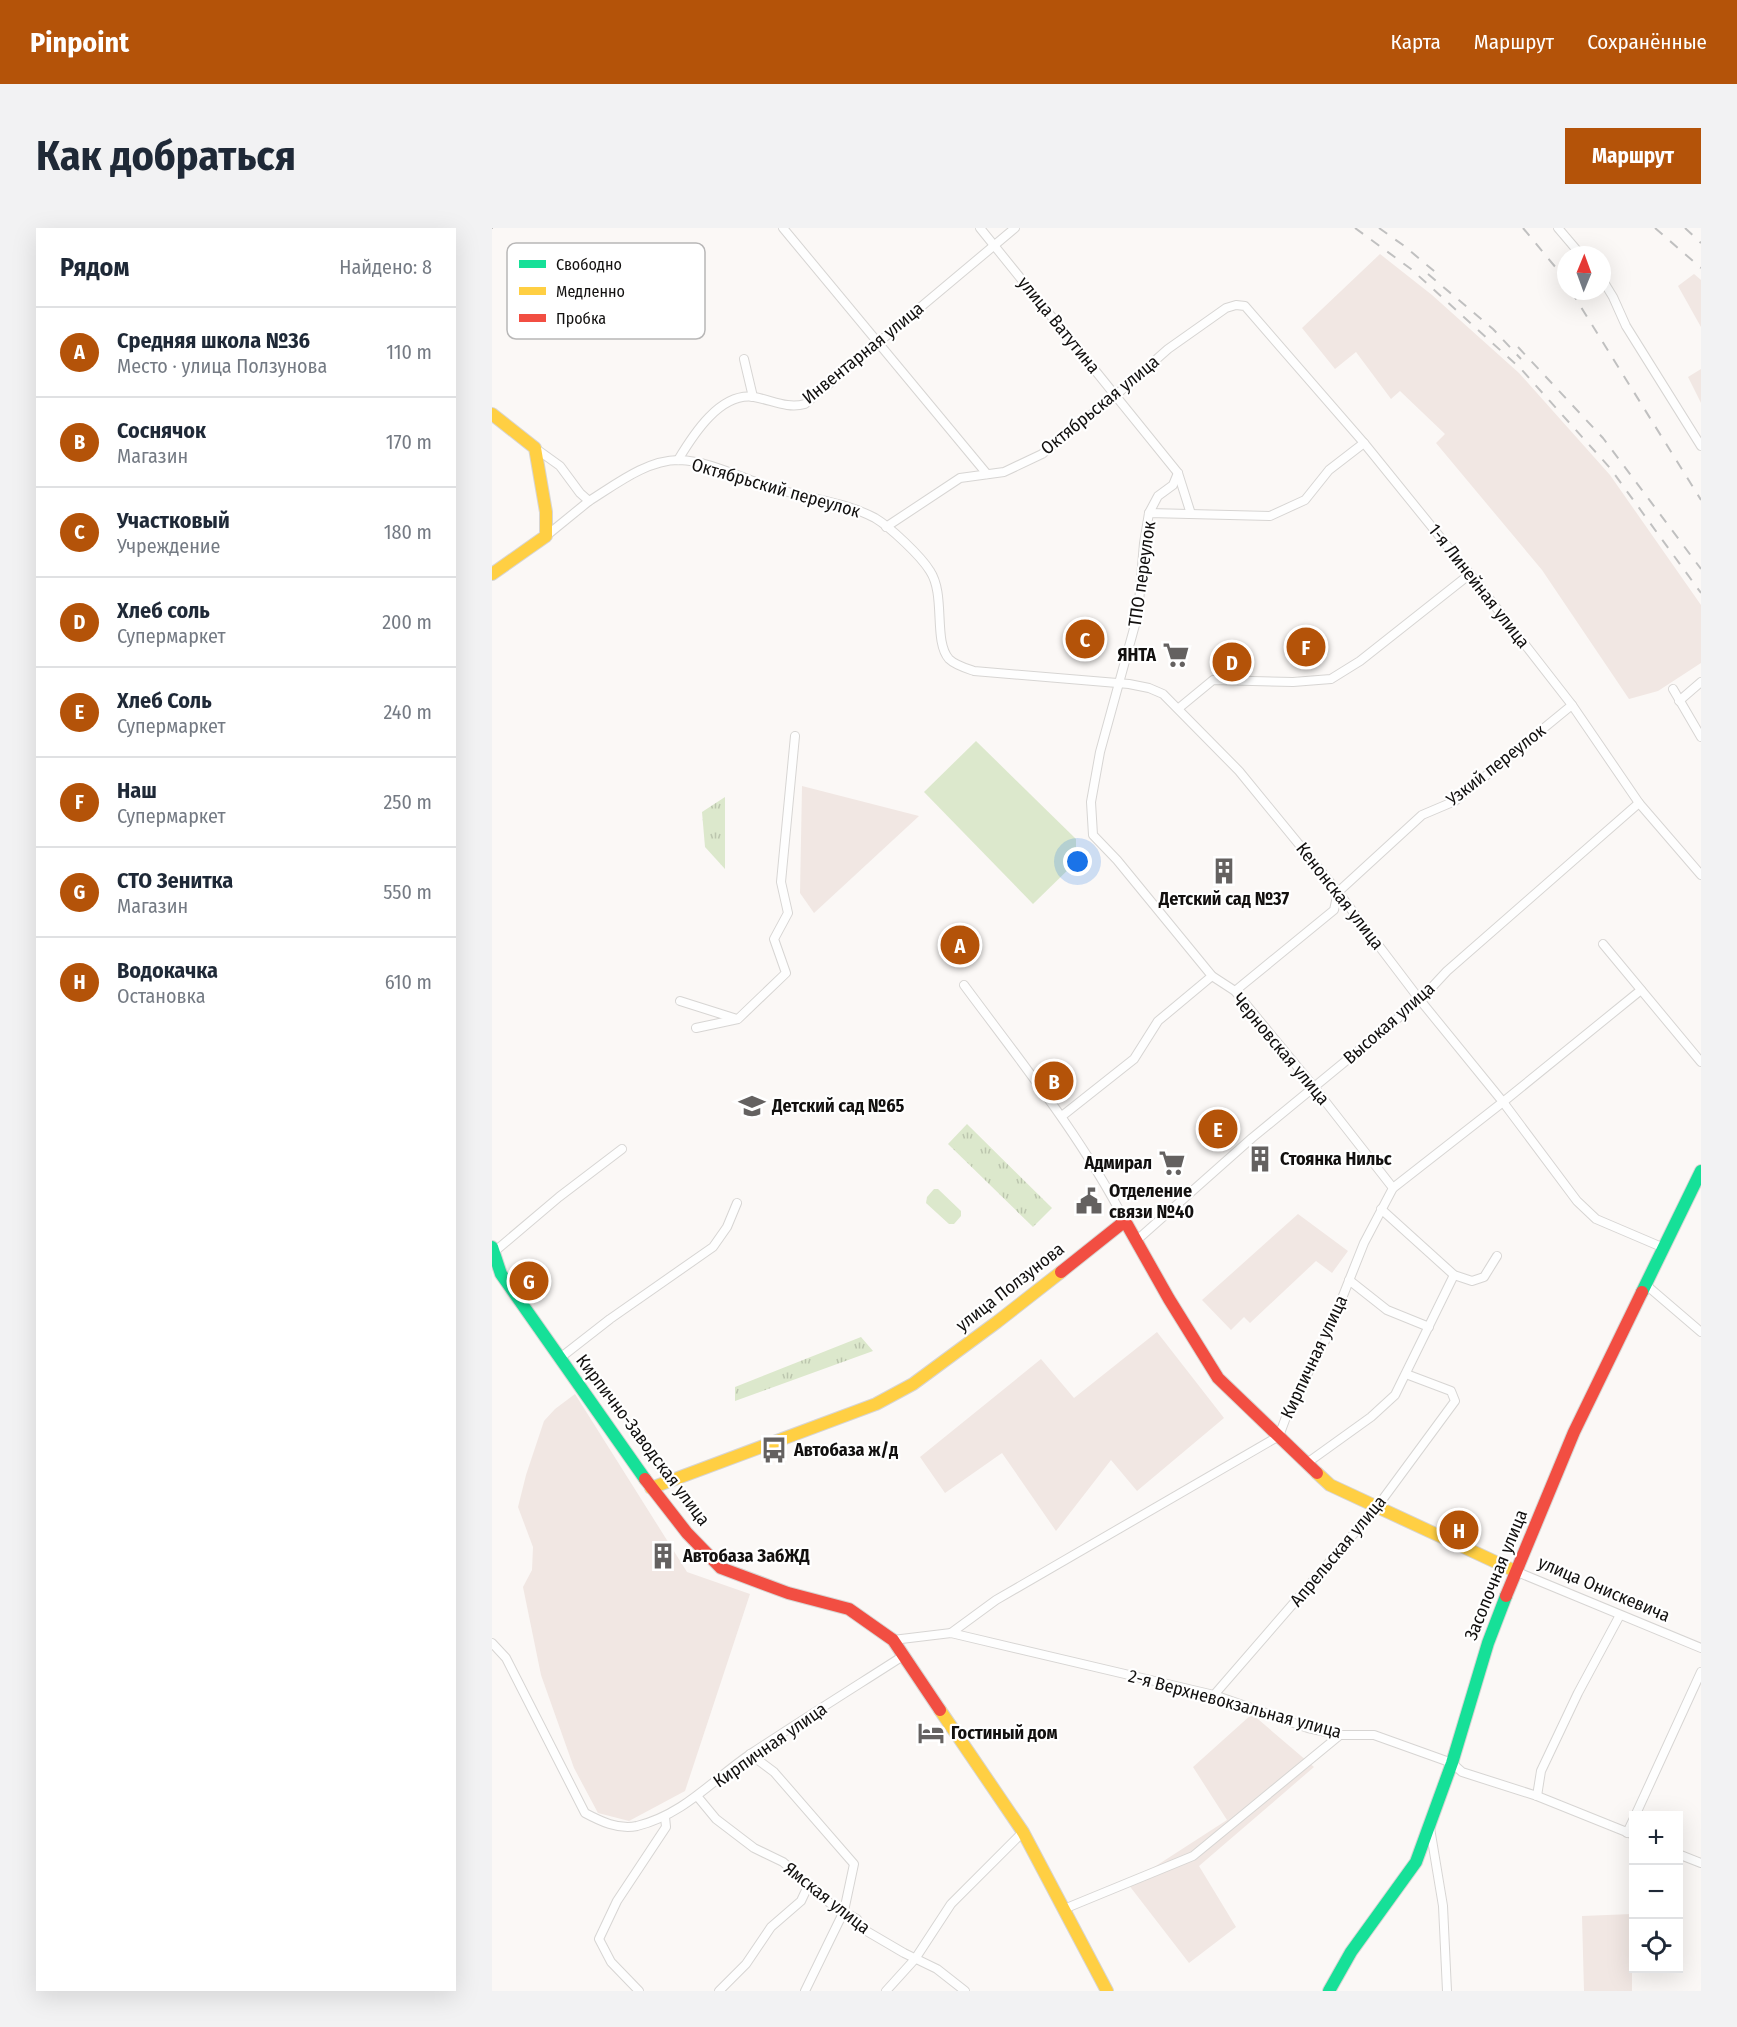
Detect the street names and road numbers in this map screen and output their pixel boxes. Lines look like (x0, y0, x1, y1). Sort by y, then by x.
street label: улица Ватутина (1013, 272, 1105, 378)
street label: Инвентарная улица (798, 297, 928, 409)
street label: Октябрьская улица (1036, 350, 1164, 459)
street label: Октябрьский переулок (689, 453, 863, 523)
street label: ТПО переулок (1124, 519, 1160, 628)
street label: 1-я Линейная улица (1424, 519, 1534, 653)
street label: Узкий переулок (1441, 719, 1550, 811)
street label: Кенонская улица (1291, 838, 1389, 954)
street label: Высокая улица (1339, 977, 1439, 1069)
street label: Черновская улица (1228, 989, 1334, 1110)
street label: улица Ползунова (952, 1238, 1069, 1336)
street label: Кирпичная улица (1276, 1292, 1352, 1422)
street label: Кирпично-Заводская улица (571, 1350, 715, 1530)
street label: Апрельская улица (1285, 1491, 1391, 1611)
street label: Засопочная улица (1460, 1506, 1532, 1643)
street label: улица Онискевича (1535, 1551, 1673, 1627)
street label: 2-я Верхневокзальная улица (1126, 1665, 1344, 1743)
street label: Кирпичная улица (709, 1698, 831, 1792)
street label: Ямская улица (779, 1857, 875, 1939)

